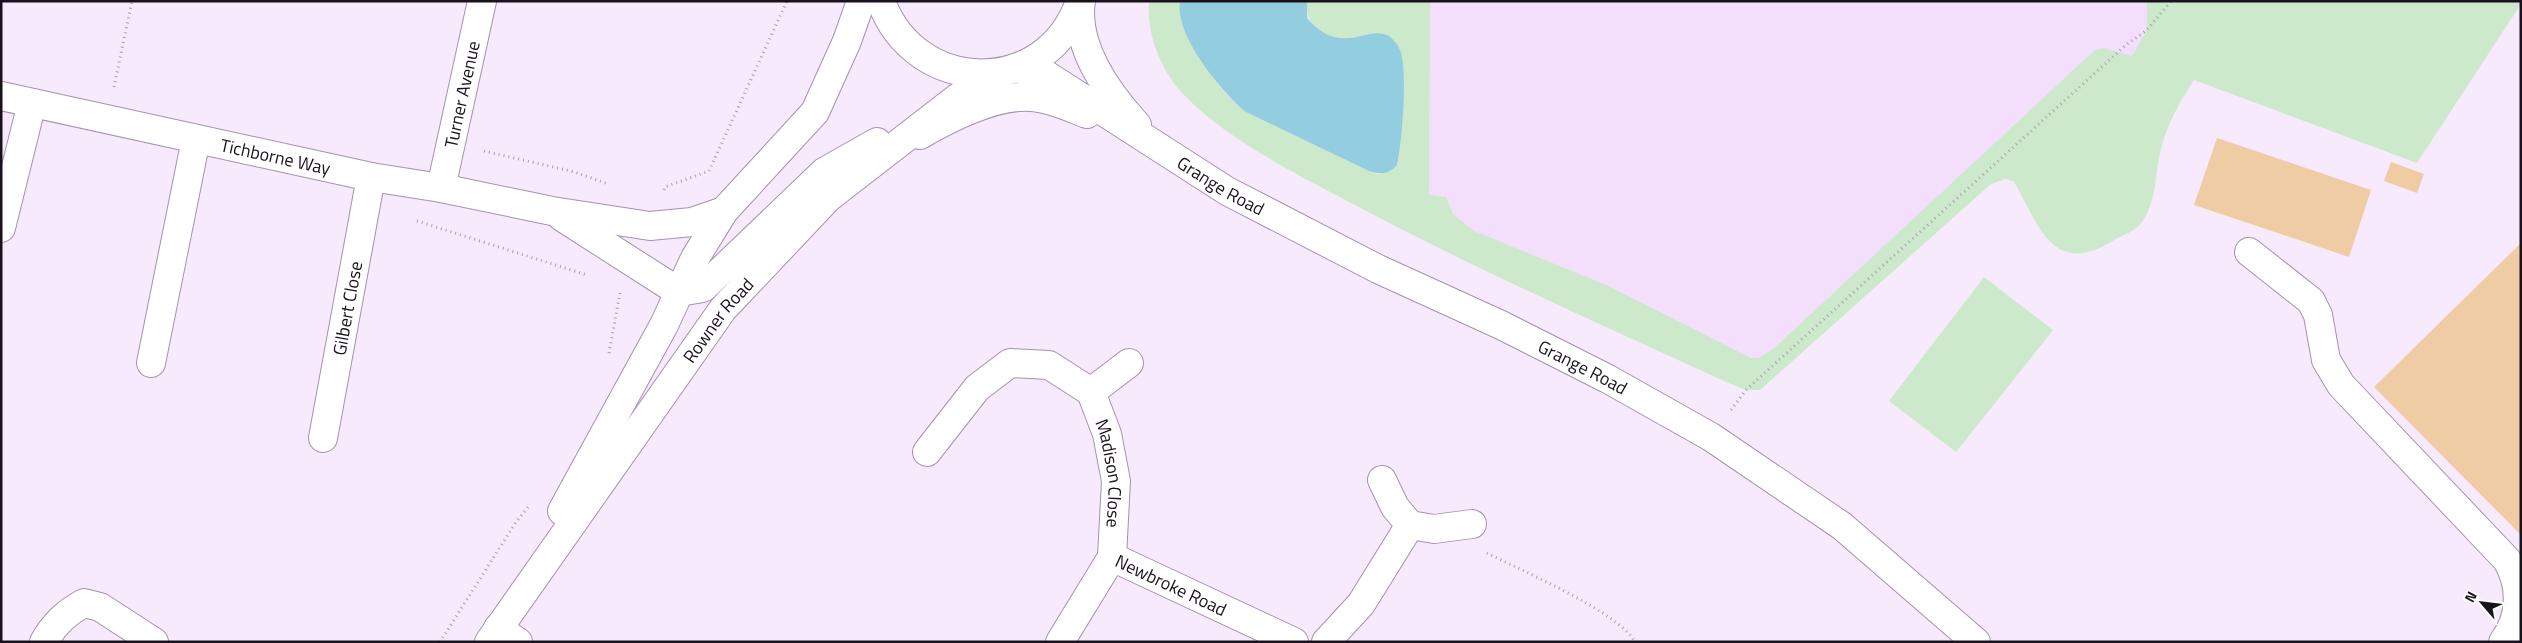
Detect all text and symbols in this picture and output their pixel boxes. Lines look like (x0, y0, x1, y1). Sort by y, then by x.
street label: Turner Avenue (437, 38, 486, 150)
street label: Tichborne Way (218, 131, 333, 181)
street label: Grange Road (1172, 149, 1269, 222)
street label: Gilbert Close (325, 259, 369, 357)
street label: Rowner Road (676, 271, 760, 368)
street label: Grange Road (1534, 332, 1633, 401)
street label: Madison Close (1089, 415, 1130, 528)
street label: Newbroke Road (1111, 547, 1231, 622)
north arrow (2457, 578, 2507, 628)
text: N (2459, 587, 2482, 606)

